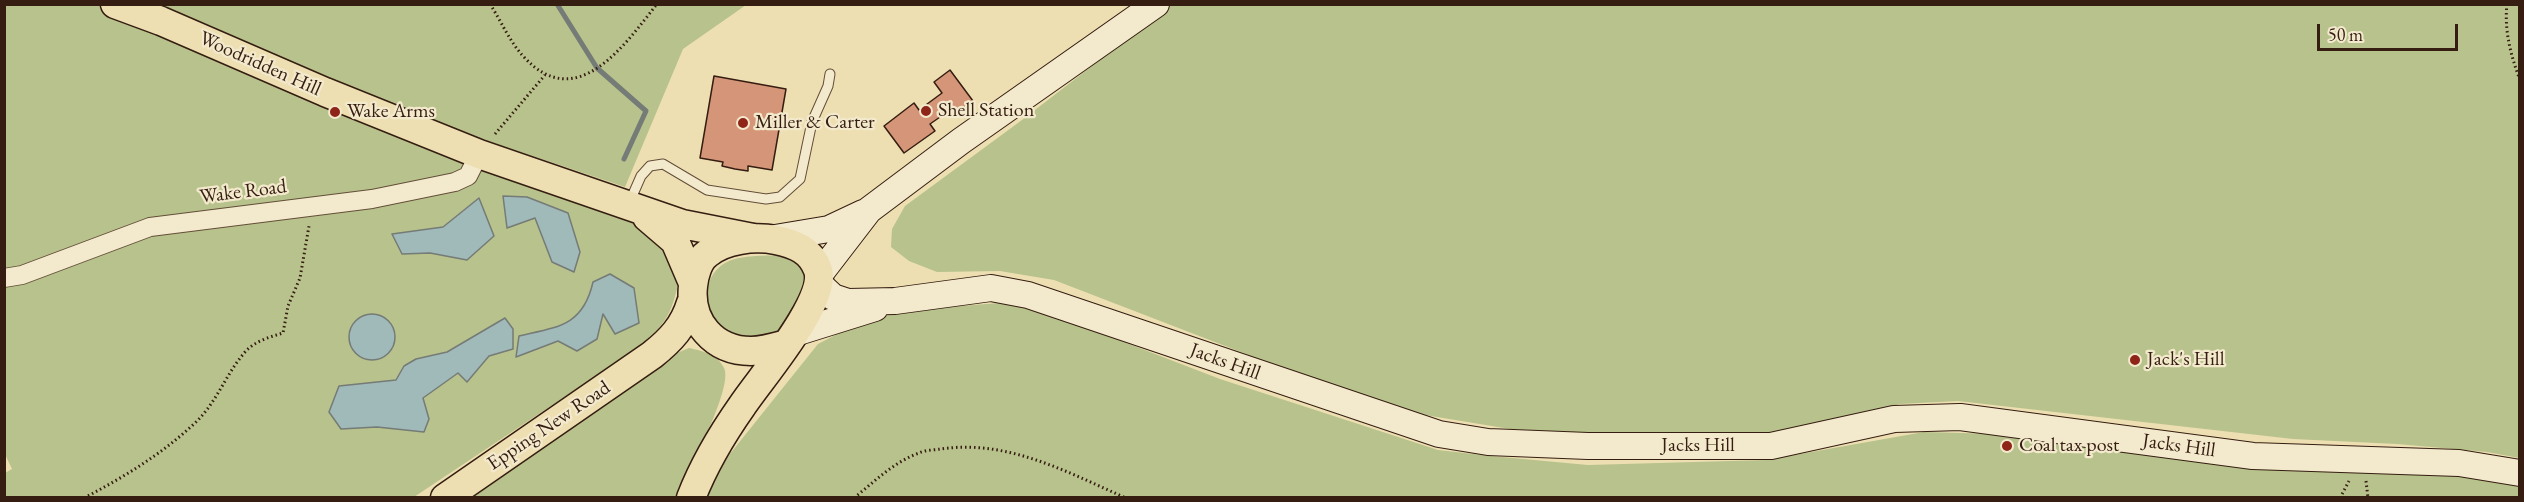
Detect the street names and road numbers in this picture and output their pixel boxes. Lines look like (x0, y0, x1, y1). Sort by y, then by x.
street label: Woodridden Hill (195, 26, 325, 102)
street label: Wake Road (198, 175, 288, 209)
street label: Jacks Hill (1186, 338, 1264, 386)
street label: Epping New Road (483, 376, 615, 476)
street label: Jacks Hill (2141, 429, 2217, 463)
street label: Jacks Hill (1661, 434, 1735, 458)

